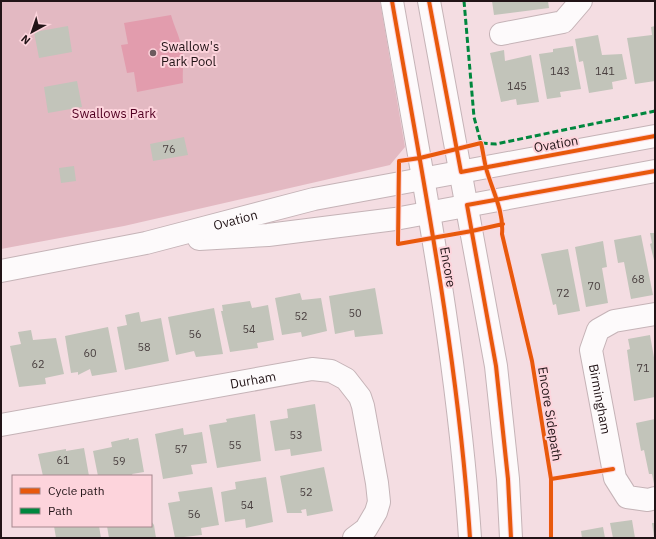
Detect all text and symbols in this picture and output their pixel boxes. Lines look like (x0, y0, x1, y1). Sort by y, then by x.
north arrow (12, 12, 52, 52)
text: N (18, 32, 33, 48)
place label: Swallow's Park Pool (161, 38, 219, 70)
marker: Swallow's Park Pool (148, 48, 158, 58)
house number: 143 (550, 64, 570, 78)
house number: 141 (595, 64, 615, 78)
house number: 145 (507, 79, 527, 93)
park label: Swallows Park (72, 105, 156, 122)
street label: Ovation (532, 132, 580, 156)
house number: 76 (162, 142, 176, 156)
street label: Ovation (211, 206, 259, 234)
street label: Encore (436, 246, 460, 288)
house number: 68 (631, 272, 645, 286)
house number: 70 (587, 279, 601, 293)
house number: 72 (556, 286, 570, 300)
house number: 50 (348, 306, 362, 320)
house number: 52 (294, 309, 308, 323)
house number: 54 (242, 322, 256, 336)
house number: 56 (188, 327, 202, 341)
house number: 58 (137, 340, 151, 354)
house number: 60 (83, 346, 97, 360)
house number: 62 (31, 357, 45, 371)
house number: 71 (636, 361, 650, 375)
street label: Birmingham (585, 362, 615, 436)
street label: Encore Sidepath (534, 365, 566, 463)
street label: Durham (229, 367, 277, 392)
house number: 53 (289, 428, 303, 442)
house number: 55 (228, 438, 242, 452)
house number: 57 (174, 442, 188, 456)
house number: 61 (56, 453, 70, 467)
house number: 59 (112, 454, 126, 468)
legend (12, 475, 152, 527)
text: Cycle path (48, 483, 105, 498)
house number: 52 (299, 485, 313, 499)
house number: 54 (240, 498, 254, 512)
text: Path (48, 503, 73, 518)
house number: 56 (187, 507, 201, 521)

